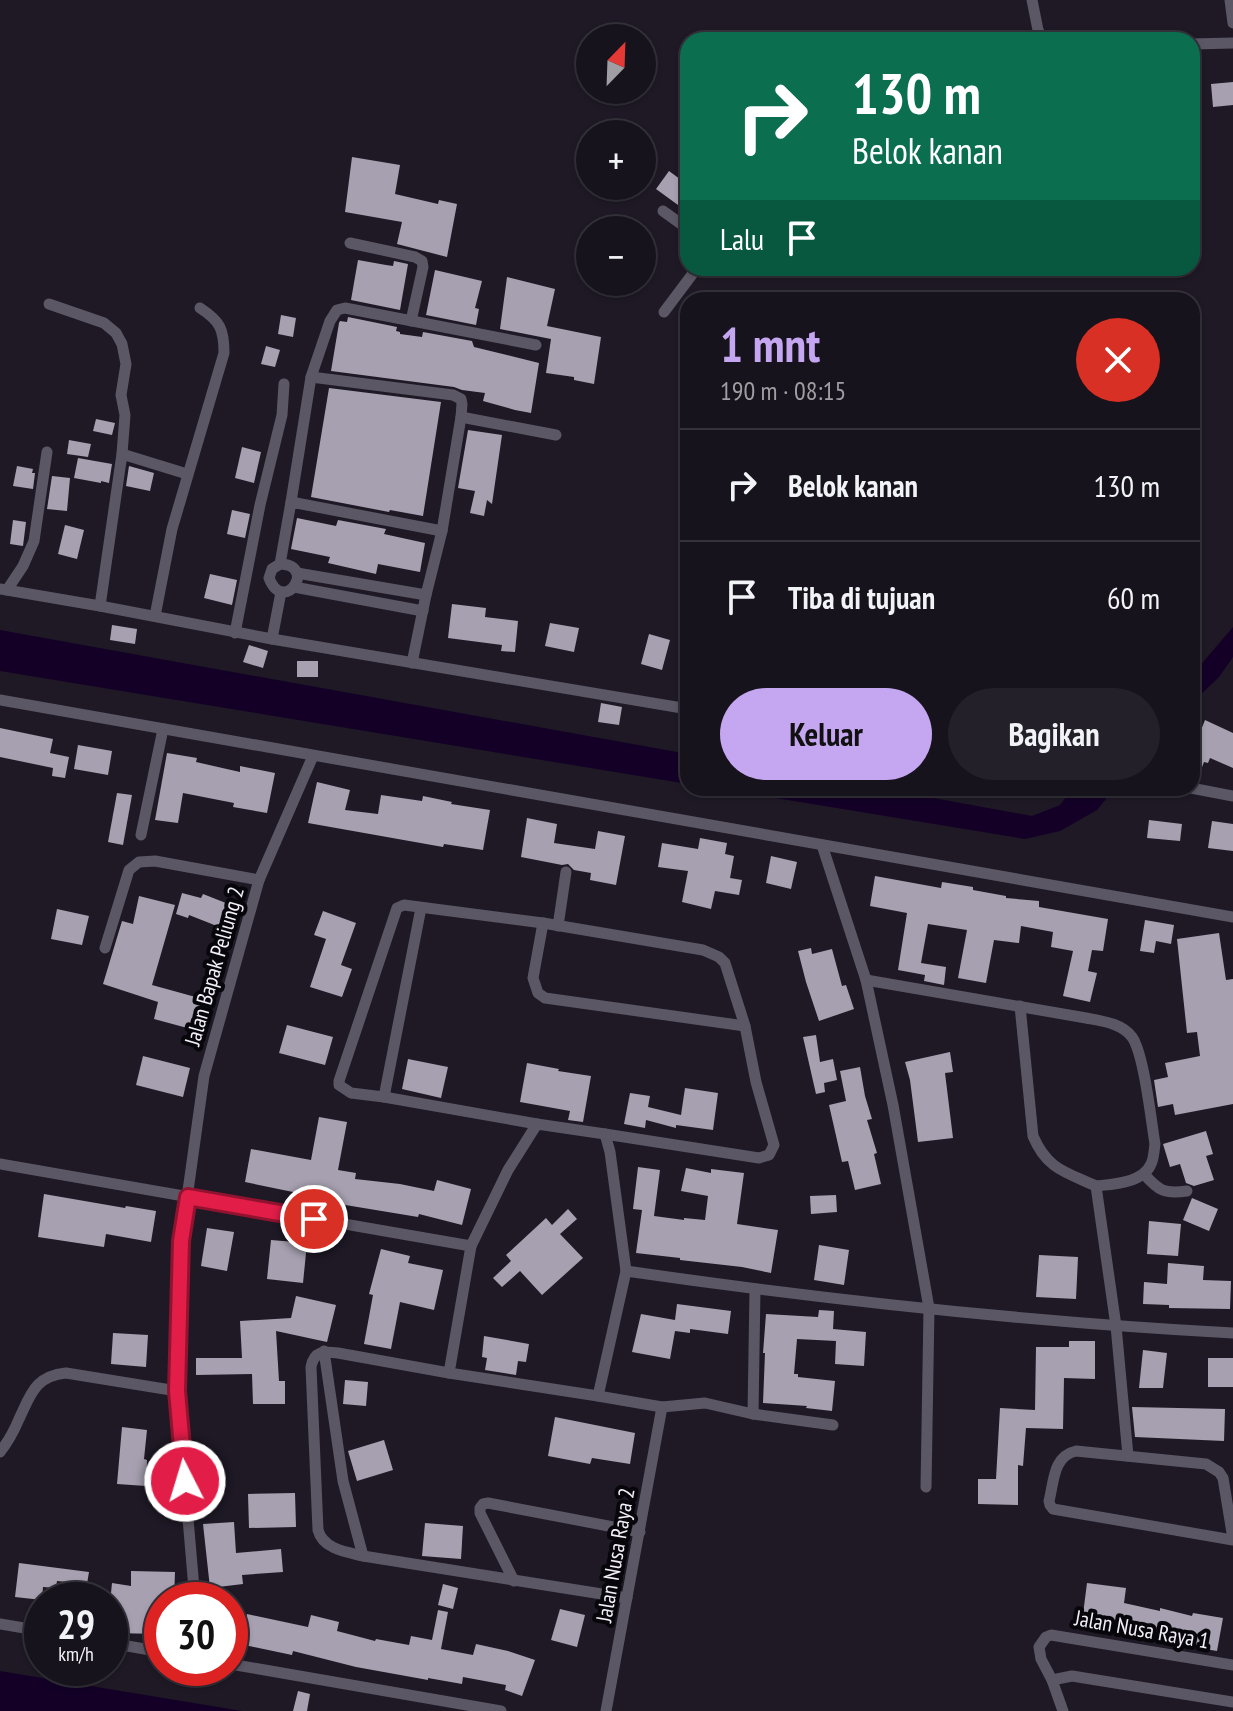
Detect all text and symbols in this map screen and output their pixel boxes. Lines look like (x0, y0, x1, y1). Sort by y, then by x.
north arrow (576, 24, 656, 104)
map controls (576, 24, 656, 296)
text: 130 m (852, 57, 981, 129)
icon: right (720, 64, 824, 168)
button: + (576, 120, 656, 200)
text: Belok kanan (852, 127, 1003, 174)
button: − (576, 216, 656, 296)
icon: arrive (780, 216, 824, 260)
text: Lalu (720, 219, 764, 258)
text: 1 mnt (720, 313, 820, 375)
button: close (1076, 318, 1160, 402)
text: 190 m · 08:15 (720, 374, 846, 407)
icon: right (720, 463, 764, 507)
text: Belok kanan (788, 466, 918, 505)
text: 130 m (1094, 466, 1160, 505)
icon: arrive (720, 575, 764, 619)
text: Tiba di tujuan (788, 578, 935, 617)
text: 60 m (1107, 578, 1160, 617)
button: Keluar (720, 688, 932, 780)
button: Bagikan (948, 688, 1160, 780)
street label: Jalan Bapak Peliung 2 (178, 883, 250, 1050)
pin (280, 1185, 348, 1253)
icon: arrive (292, 1197, 336, 1241)
position arrow (143, 1439, 227, 1523)
street label: Jalan Nusa Raya 2 (589, 1486, 641, 1625)
speed limit sign: 30 (144, 1582, 248, 1686)
text: 29 (57, 1598, 95, 1650)
street label: Jalan Nusa Raya 1 (1072, 1603, 1211, 1655)
text: km/h (58, 1641, 94, 1667)

